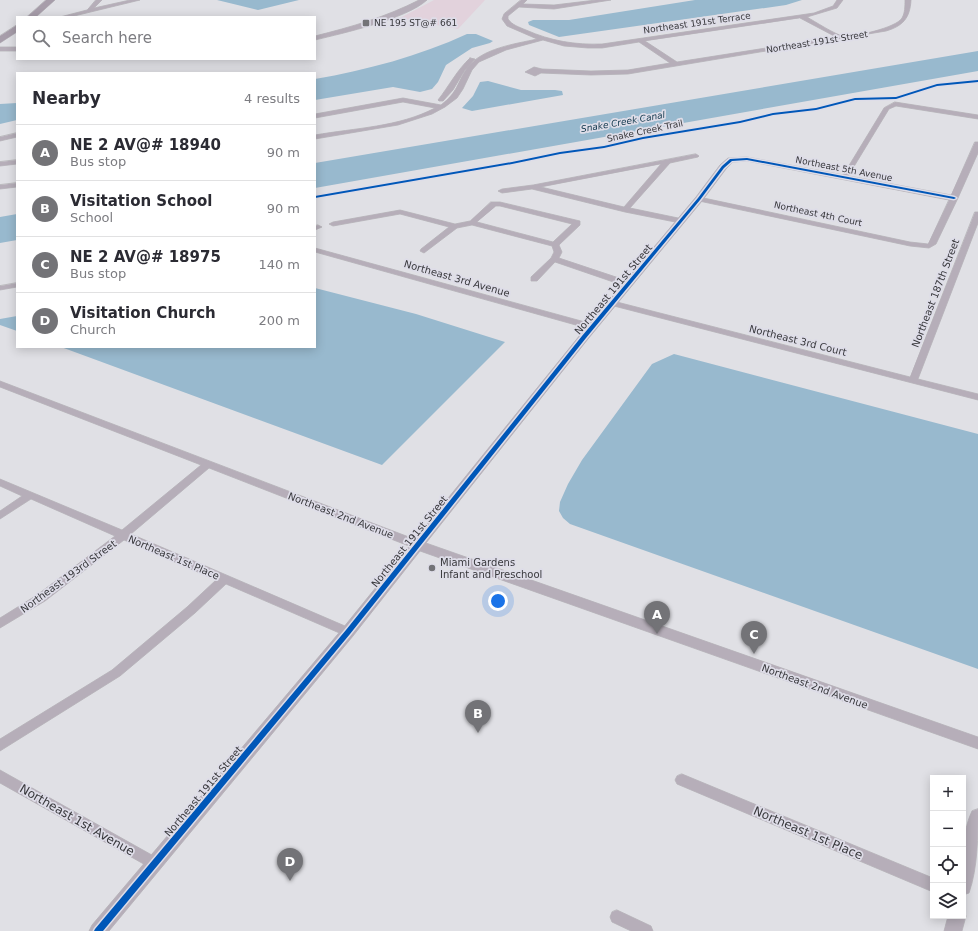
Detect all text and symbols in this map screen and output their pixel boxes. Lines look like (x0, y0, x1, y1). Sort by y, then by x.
street label: Northeast 191st Terrace (643, 10, 752, 35)
search box (16, 16, 316, 60)
marker: NE 195 ST@# 661 (361, 18, 371, 28)
place label: NE 195 ST@# 661 (374, 18, 457, 28)
icon: search (30, 27, 52, 49)
text: Search here (62, 29, 152, 47)
street label: Northeast 191st Street (765, 29, 869, 55)
text: Nearby (32, 88, 101, 108)
text: 4 results (244, 91, 300, 106)
water label: Snake Creek Canal (580, 110, 666, 134)
street label: Snake Creek Trail (606, 118, 684, 144)
text: NE 2 AV@# 18940 (70, 136, 221, 154)
text: A (40, 145, 50, 160)
text: 90 m (267, 145, 300, 160)
text: Bus stop (70, 154, 126, 169)
street label: Northeast 5th Avenue (795, 155, 894, 183)
text: Visitation School (70, 192, 213, 210)
street label: Northeast 4th Court (773, 200, 863, 228)
text: B (40, 201, 50, 216)
text: 90 m (267, 201, 300, 216)
text: School (70, 210, 113, 225)
street label: Northeast 187th Street (910, 237, 961, 349)
street label: Northeast 191st Street (572, 242, 654, 337)
text: NE 2 AV@# 18975 (70, 248, 221, 266)
text: C (40, 257, 50, 272)
text: 140 m (258, 257, 300, 272)
street label: Northeast 3rd Avenue (403, 258, 511, 299)
text: Bus stop (70, 266, 126, 281)
text: Visitation Church (70, 304, 216, 322)
text: D (40, 313, 50, 328)
text: 200 m (258, 313, 300, 328)
text: Church (70, 322, 116, 337)
street label: Northeast 3rd Court (748, 323, 848, 358)
street label: Northeast 2nd Avenue (287, 490, 395, 541)
street label: Northeast 191st Street (369, 493, 450, 589)
street label: Northeast 1st Place (127, 533, 221, 582)
street label: Northeast 193rd Street (18, 538, 118, 615)
place label: Miami Gardens Infant and Preschool (440, 557, 542, 580)
marker: Miami Gardens Infant and Preschool (427, 563, 437, 573)
your location (488, 591, 508, 611)
pin: A (644, 601, 670, 634)
pin: C (741, 621, 767, 654)
street label: Northeast 2nd Avenue (760, 662, 869, 711)
pin: B (465, 700, 491, 733)
street label: Northeast 191st Street (162, 744, 244, 839)
map controls (930, 775, 966, 919)
button: + (930, 775, 966, 811)
street label: Northeast 1st Avenue (17, 781, 137, 859)
street label: Northeast 1st Place (751, 804, 865, 862)
button: − (930, 811, 966, 847)
button: locate (930, 847, 966, 883)
pin: D (277, 848, 303, 881)
button: layers (930, 883, 966, 919)

